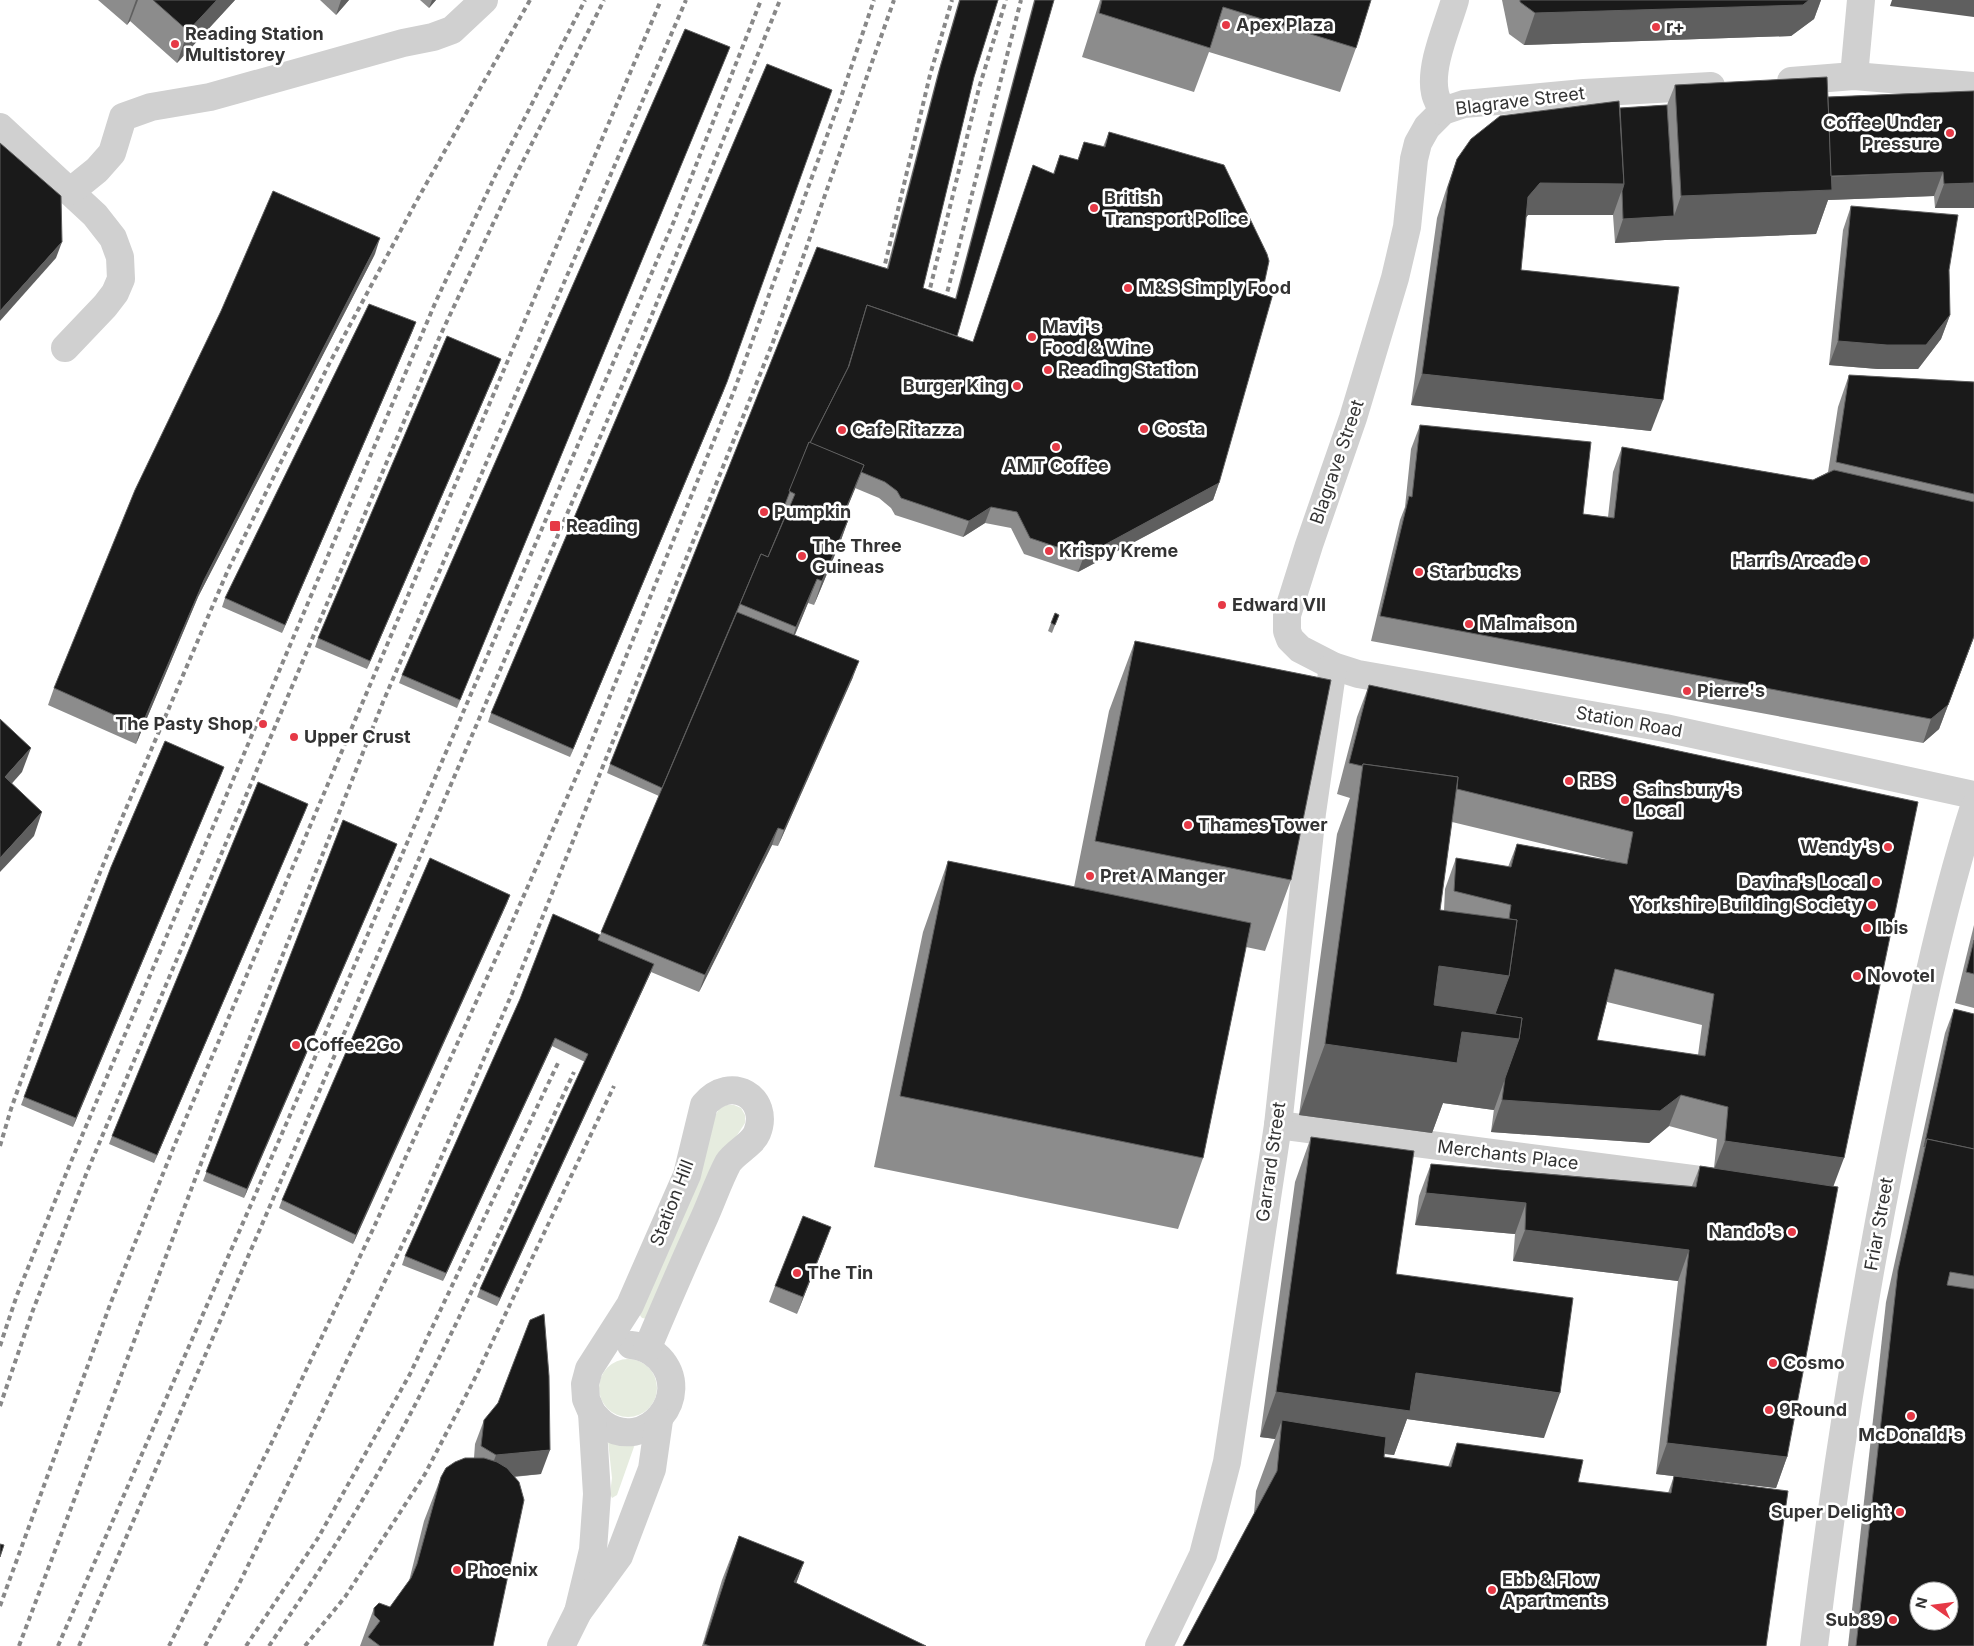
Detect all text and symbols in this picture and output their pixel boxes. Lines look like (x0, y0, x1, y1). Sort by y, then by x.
place label: Apex Plaza (1236, 14, 1334, 35)
place label: r+ (1666, 16, 1685, 37)
marker: Apex Plaza (1220, 19, 1232, 31)
marker: r+ (1650, 21, 1662, 33)
place label: Reading Station Multistorey (185, 23, 324, 65)
marker: Reading Station Multistorey (169, 38, 181, 50)
street label: Blagrave Street (1454, 82, 1586, 119)
place label: Coffee Under Pressure (1823, 112, 1940, 154)
marker: Coffee Under Pressure (1944, 127, 1956, 139)
place label: British Transport Police (1104, 187, 1249, 229)
marker: British Transport Police (1088, 202, 1100, 214)
place label: M&S Simply Food (1138, 277, 1291, 298)
marker: M&S Simply Food (1122, 282, 1134, 294)
place label: Mavi's Food & Wine (1042, 316, 1152, 358)
marker: Mavi's Food & Wine (1026, 331, 1038, 343)
place label: Reading Station (1058, 359, 1197, 380)
marker: Reading Station (1042, 364, 1054, 376)
place label: Burger King (903, 375, 1007, 396)
marker: Burger King (1011, 380, 1023, 392)
street label: Blagrave Street (1305, 397, 1368, 527)
place label: Costa (1154, 418, 1206, 439)
place label: Cafe Ritazza (852, 419, 962, 440)
marker: Costa (1138, 423, 1150, 435)
marker: Cafe Ritazza (836, 424, 848, 436)
marker: AMT Coffee (1050, 441, 1062, 453)
place label: AMT Coffee (1003, 455, 1109, 476)
place label: Pumpkin (774, 501, 851, 522)
marker: Pumpkin (758, 506, 770, 518)
place label: Reading (566, 515, 638, 536)
marker: Reading (548, 519, 562, 533)
place label: The Three Guineas (812, 535, 902, 577)
place label: Krispy Kreme (1059, 540, 1178, 561)
marker: Krispy Kreme (1043, 545, 1055, 557)
marker: The Three Guineas (796, 550, 808, 562)
place label: Harris Arcade (1732, 550, 1854, 571)
marker: Harris Arcade (1858, 555, 1870, 567)
place label: Starbucks (1429, 561, 1519, 582)
marker: Starbucks (1413, 566, 1425, 578)
place label: Edward VII (1232, 594, 1326, 615)
marker: Edward VII (1216, 599, 1228, 611)
place label: Malmaison (1479, 613, 1575, 634)
marker: Malmaison (1463, 618, 1475, 630)
place label: Pierre's (1697, 680, 1765, 701)
marker: Pierre's (1681, 685, 1693, 697)
street label: Station Road (1574, 702, 1684, 741)
place label: The Pasty Shop (115, 713, 253, 734)
marker: The Pasty Shop (257, 718, 269, 730)
place label: Upper Crust (304, 726, 411, 747)
marker: Upper Crust (288, 731, 300, 743)
place label: RBS (1579, 770, 1615, 791)
marker: RBS (1563, 775, 1575, 787)
place label: Sainsbury's Local (1635, 779, 1740, 821)
marker: Sainsbury's Local (1619, 794, 1631, 806)
place label: Thames Tower (1198, 814, 1328, 835)
marker: Thames Tower (1182, 819, 1194, 831)
place label: Wendy's (1800, 836, 1878, 857)
marker: Wendy's (1882, 841, 1894, 853)
place label: Pret A Manger (1100, 865, 1226, 886)
marker: Pret A Manger (1084, 870, 1096, 882)
place label: Davina's Local (1738, 871, 1866, 892)
marker: Davina's Local (1870, 876, 1882, 888)
place label: Yorkshire Building Society (1631, 894, 1862, 915)
marker: Yorkshire Building Society (1866, 899, 1878, 911)
place label: Ibis (1877, 917, 1908, 938)
marker: Ibis (1861, 922, 1873, 934)
place label: Novotel (1867, 965, 1935, 986)
marker: Novotel (1851, 970, 1863, 982)
place label: Coffee2Go (306, 1034, 401, 1055)
marker: Coffee2Go (290, 1039, 302, 1051)
street label: Garrard Street (1252, 1101, 1289, 1223)
street label: Merchants Place (1436, 1135, 1580, 1174)
street label: Station Hill (645, 1157, 698, 1249)
street label: Friar Street (1860, 1176, 1897, 1272)
place label: Nando's (1709, 1221, 1782, 1242)
marker: Nando's (1786, 1226, 1798, 1238)
place label: The Tin (807, 1262, 873, 1283)
marker: The Tin (791, 1267, 803, 1279)
place label: Cosmo (1783, 1352, 1845, 1373)
marker: Cosmo (1767, 1357, 1779, 1369)
place label: 9Round (1779, 1399, 1847, 1420)
marker: 9Round (1763, 1404, 1775, 1416)
marker: McDonald's (1905, 1410, 1917, 1422)
place label: McDonald's (1858, 1424, 1964, 1445)
place label: Super Delight (1771, 1501, 1890, 1522)
marker: Super Delight (1894, 1506, 1906, 1518)
place label: Phoenix (467, 1559, 539, 1580)
marker: Phoenix (451, 1564, 463, 1576)
place label: Ebb & Flow Apartments (1502, 1569, 1607, 1611)
north arrow (1909, 1581, 1959, 1631)
marker: Ebb & Flow Apartments (1486, 1584, 1498, 1596)
text: N (1911, 1596, 1930, 1610)
place label: Sub89 (1825, 1609, 1883, 1630)
marker: Sub89 (1887, 1614, 1899, 1626)

